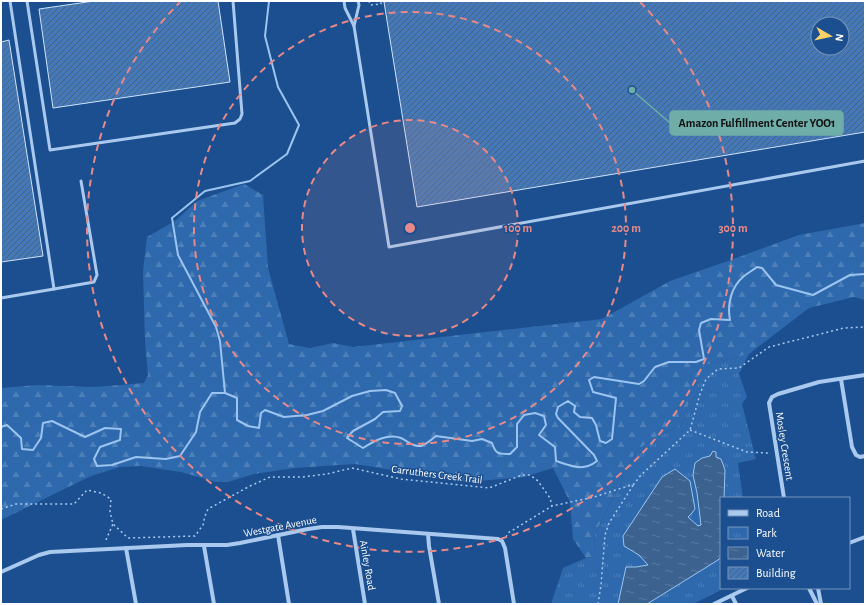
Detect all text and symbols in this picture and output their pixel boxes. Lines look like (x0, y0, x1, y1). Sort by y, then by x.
north arrow (810, 16, 850, 56)
text: N (833, 33, 845, 42)
callout: Amazon Fulfillment Center YOO1 (670, 111, 843, 135)
text: Amazon Fulfillment Center YOO1 (679, 117, 835, 129)
centre of rings (403, 221, 417, 235)
text: 100 m (504, 222, 532, 234)
text: 200 m (611, 222, 641, 234)
text: 300 m (718, 222, 748, 234)
street label: Mosley Crescent (774, 411, 795, 481)
street label: Carruthers Creek Trail (391, 463, 483, 486)
legend (720, 497, 850, 589)
text: Road (756, 507, 780, 519)
street label: Westgate Avenue (243, 514, 318, 539)
text: Park (756, 527, 777, 539)
street label: Ainley Road (358, 539, 377, 591)
text: Water (756, 547, 785, 559)
text: Building (756, 567, 796, 579)

